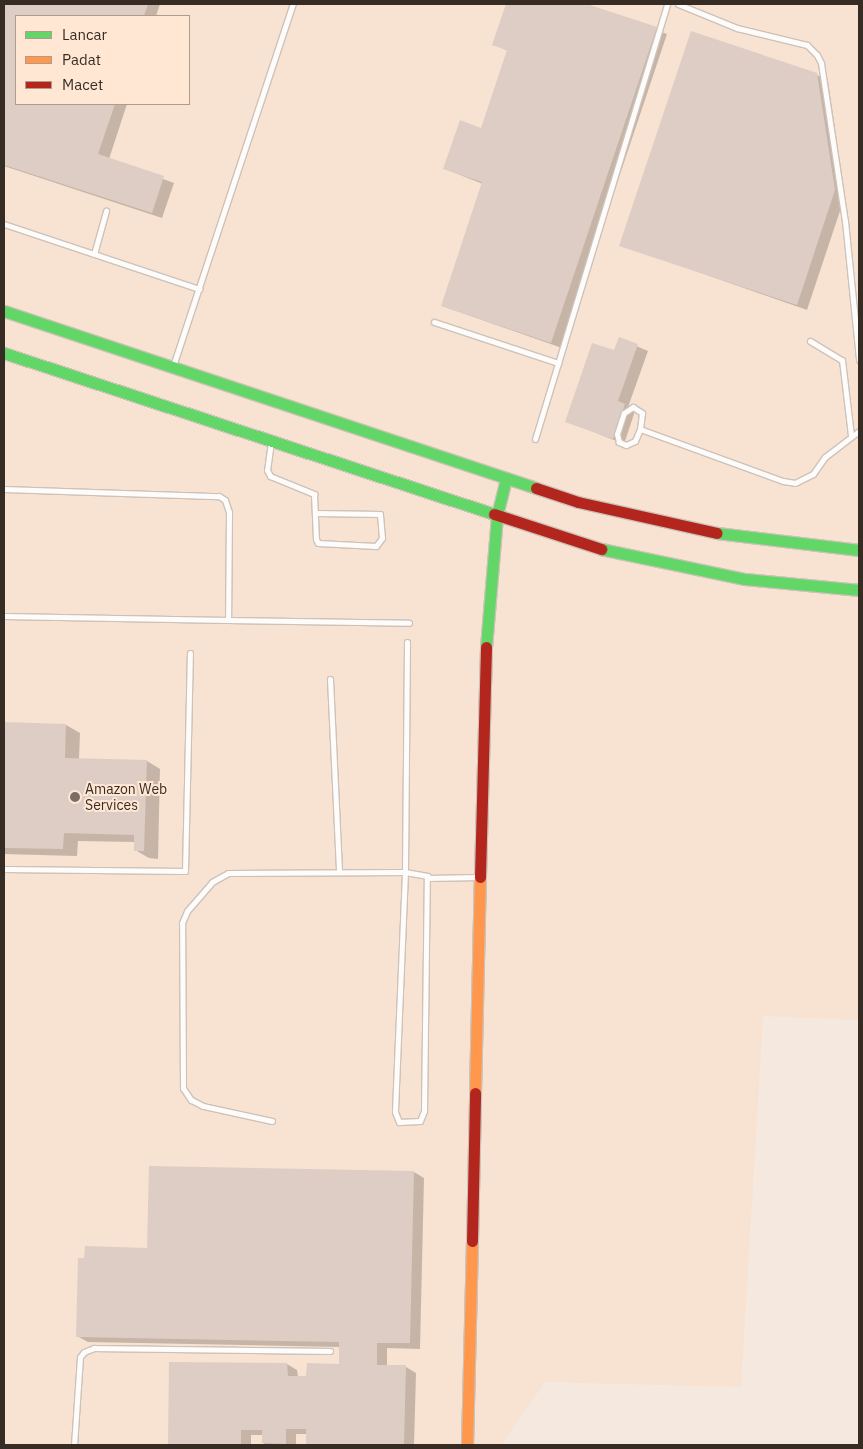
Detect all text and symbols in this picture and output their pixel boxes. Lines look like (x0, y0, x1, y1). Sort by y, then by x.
legend (15, 15, 190, 105)
text: Lancar (62, 25, 107, 44)
text: Padat (62, 50, 101, 69)
text: Macet (62, 75, 103, 94)
place label: Amazon Web Services (85, 781, 167, 814)
marker: Amazon Web Services (69, 791, 81, 803)

